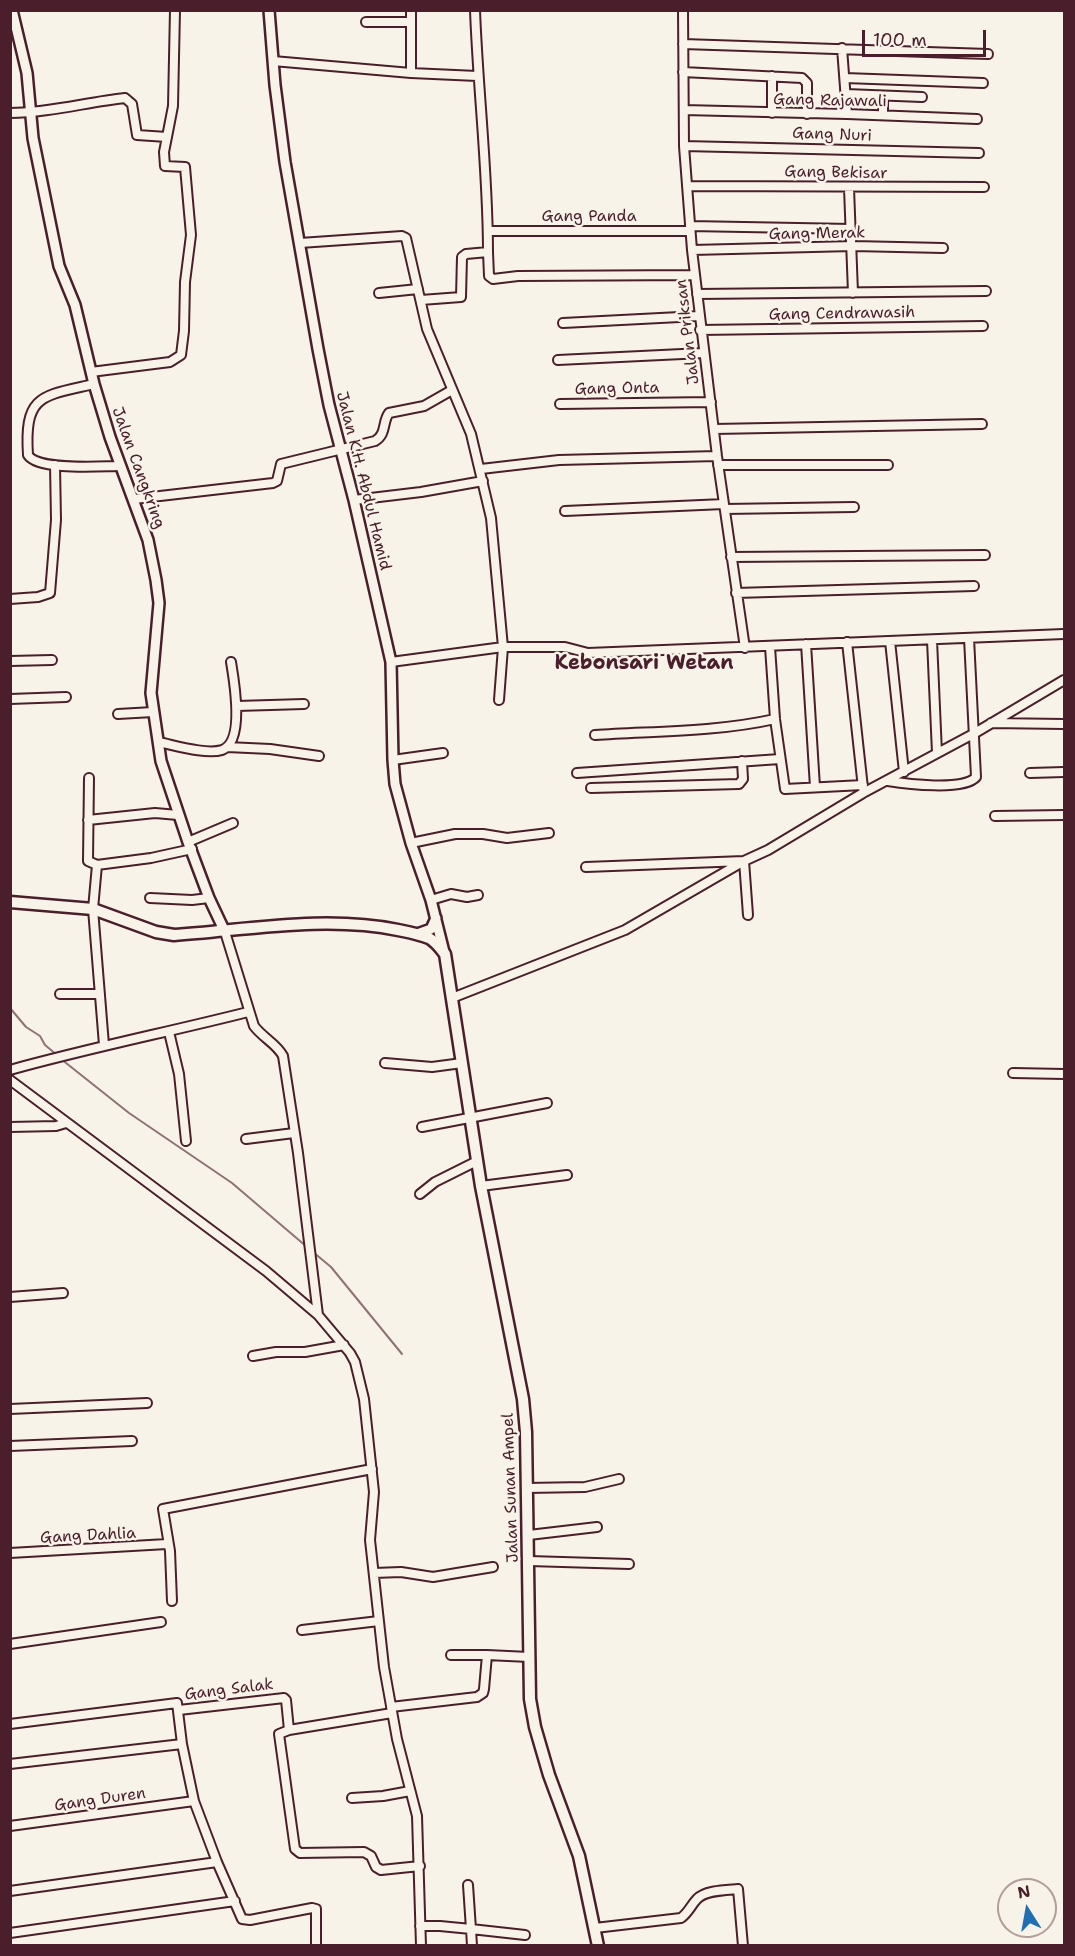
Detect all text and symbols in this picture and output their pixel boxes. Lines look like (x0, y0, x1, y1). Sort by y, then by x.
scale bar (865, 18, 990, 56)
text: 100 m (873, 28, 927, 52)
street label: Gang Rajawali (773, 90, 887, 112)
street label: Gang Nuri (792, 124, 872, 146)
street label: Gang Bekisar (784, 163, 888, 183)
street label: Gang Panda (541, 207, 637, 227)
street label: Gang Merak (769, 224, 865, 244)
street label: Jalan Priksan (672, 278, 704, 386)
street label: Gang Cendrawasih (769, 303, 915, 325)
street label: Gang Onta (575, 379, 659, 399)
street label: Jalan K.H. Abdul Hamid (331, 390, 395, 572)
street label: Jalan Cangkring (107, 405, 169, 531)
district label: Kebonsari Wetan (554, 652, 734, 676)
street label: Jalan Sunan Ampel (499, 1413, 523, 1563)
street label: Gang Dahlia (40, 1524, 136, 1548)
street label: Gang Salak (183, 1675, 275, 1705)
street label: Gang Duren (53, 1784, 147, 1816)
north arrow (997, 1878, 1057, 1938)
text: N (1016, 1880, 1032, 1903)

